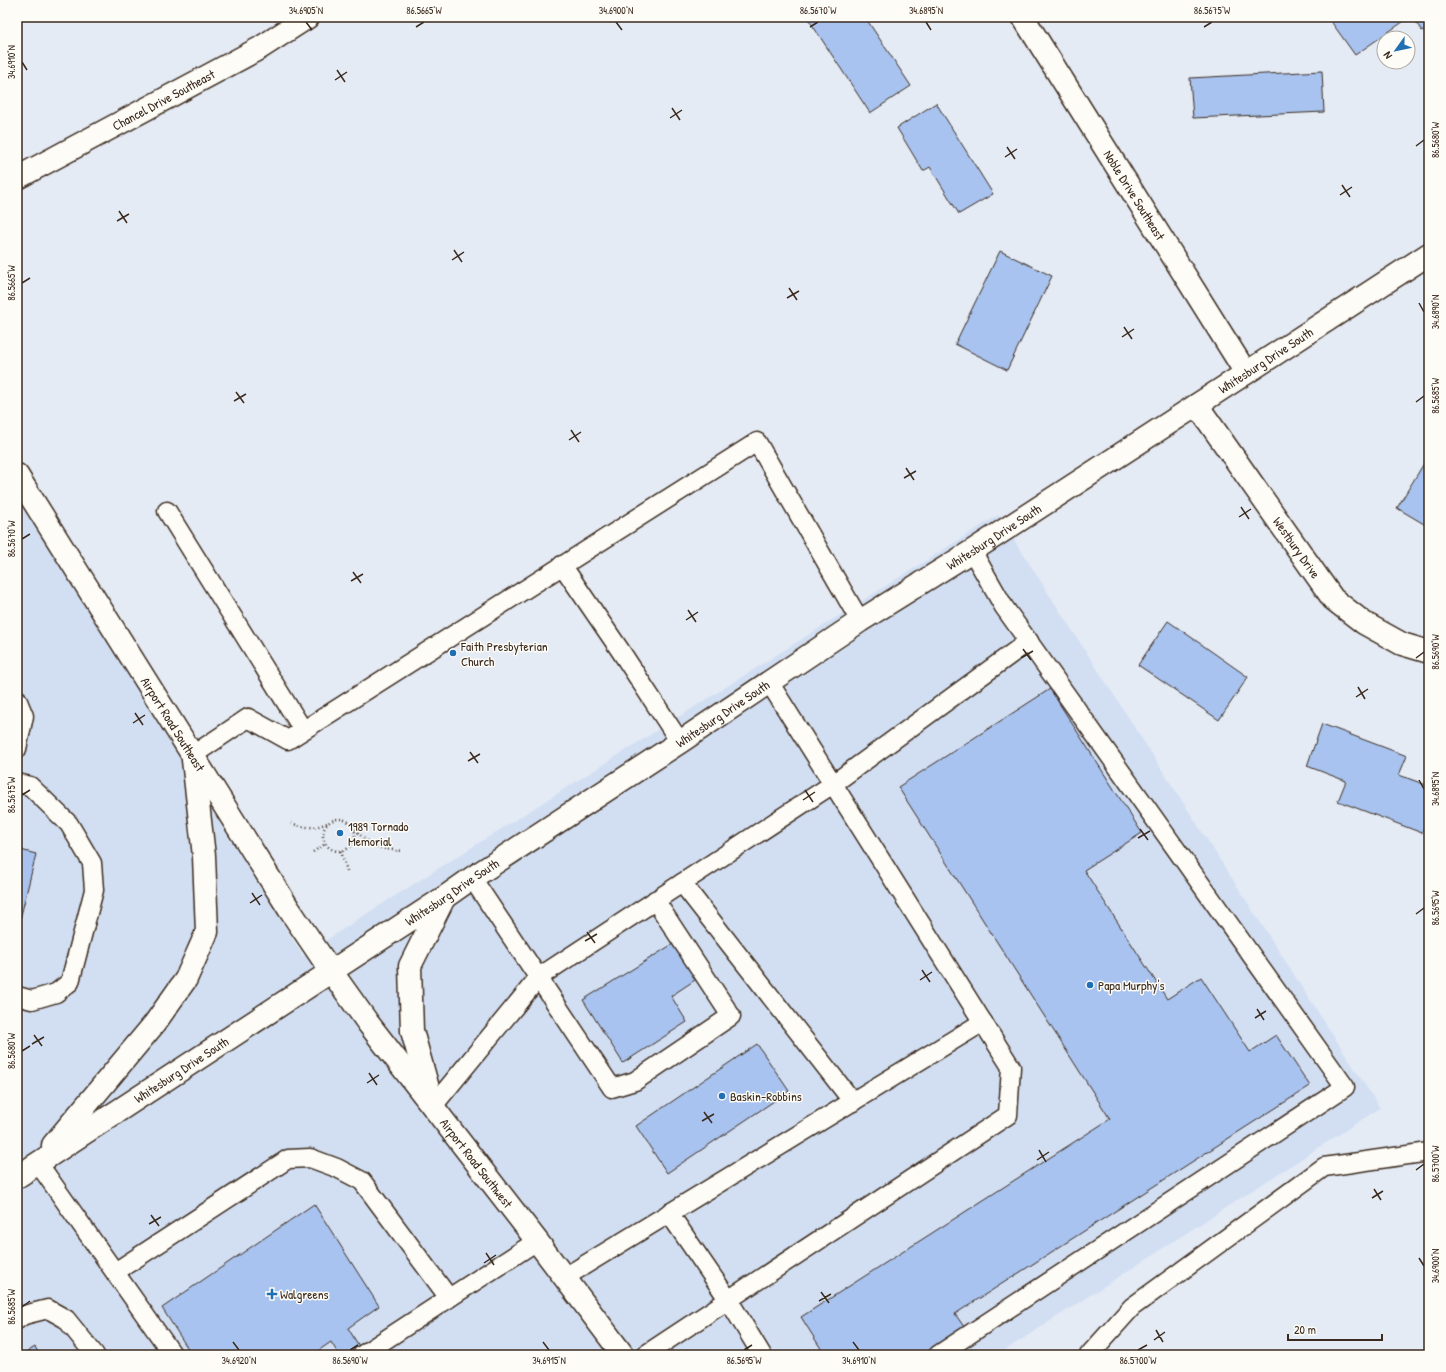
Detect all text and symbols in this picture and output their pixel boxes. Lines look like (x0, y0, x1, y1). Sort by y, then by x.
text: 34.6905°N (289, 4, 323, 17)
text: 86.5665°W (406, 4, 443, 17)
text: 34.6900°N (599, 4, 633, 17)
text: 86.5670°W (800, 4, 837, 17)
text: 34.6895°N (909, 4, 943, 17)
text: 86.5675°W (1194, 4, 1231, 17)
north arrow (1376, 30, 1416, 70)
text: 34.6910°N (5, 45, 18, 79)
text: N (1380, 49, 1395, 62)
street label: Chancel Drive Southeast (109, 65, 218, 135)
text: 86.5680°W (1429, 121, 1442, 158)
street label: Noble Drive Southeast (1100, 147, 1170, 244)
text: 86.5665°W (5, 264, 18, 301)
text: 34.6890°N (1429, 295, 1442, 329)
street label: Whitesburg Drive South (1215, 323, 1317, 398)
text: 86.5685°W (1429, 377, 1442, 414)
street label: Whitesburg Drive South (943, 499, 1045, 574)
street label: Westbury Drive (1269, 513, 1325, 582)
text: 86.5670°W (5, 520, 18, 557)
text: 86.5690°W (1429, 634, 1442, 670)
place label: Faith Presbyterian Church (460, 637, 548, 670)
marker: Faith Presbyterian Church (448, 648, 458, 658)
street label: Airport Road Southeast (137, 674, 210, 775)
street label: Whitesburg Drive South (672, 675, 773, 752)
text: 34.6895°N (1429, 772, 1442, 806)
text: 86.5675°W (5, 776, 18, 813)
place label: 1989 Tornado Memorial (348, 817, 409, 850)
marker: 1989 Tornado Memorial (335, 828, 345, 838)
street label: Whitesburg Drive South (401, 854, 503, 930)
text: 86.5695°W (1429, 890, 1442, 926)
place label: Papa Murphy's (1098, 976, 1165, 994)
marker: Papa Murphy's (1085, 980, 1095, 990)
text: 86.5680°W (5, 1032, 18, 1069)
street label: Whitesburg Drive South (130, 1032, 232, 1107)
place label: Baskin-Robbins (730, 1087, 802, 1105)
marker: Baskin-Robbins (717, 1091, 727, 1101)
street label: Airport Road Southwest (436, 1114, 517, 1212)
text: 86.5700°W (1429, 1145, 1442, 1183)
text: 34.6900°N (1429, 1249, 1442, 1283)
place label: Walgreens (280, 1285, 329, 1303)
text: 86.5685°W (5, 1288, 18, 1325)
marker: Walgreens (267, 1289, 277, 1299)
scale bar (1288, 1316, 1382, 1342)
text: 20 m (1294, 1321, 1316, 1338)
text: 34.6920°N (222, 1354, 256, 1367)
text: 86.5690°W (332, 1354, 368, 1367)
text: 34.6915°N (532, 1354, 566, 1367)
text: 86.5695°W (726, 1354, 762, 1367)
text: 34.6910°N (842, 1354, 876, 1367)
text: 86.5700°W (1119, 1354, 1157, 1367)

